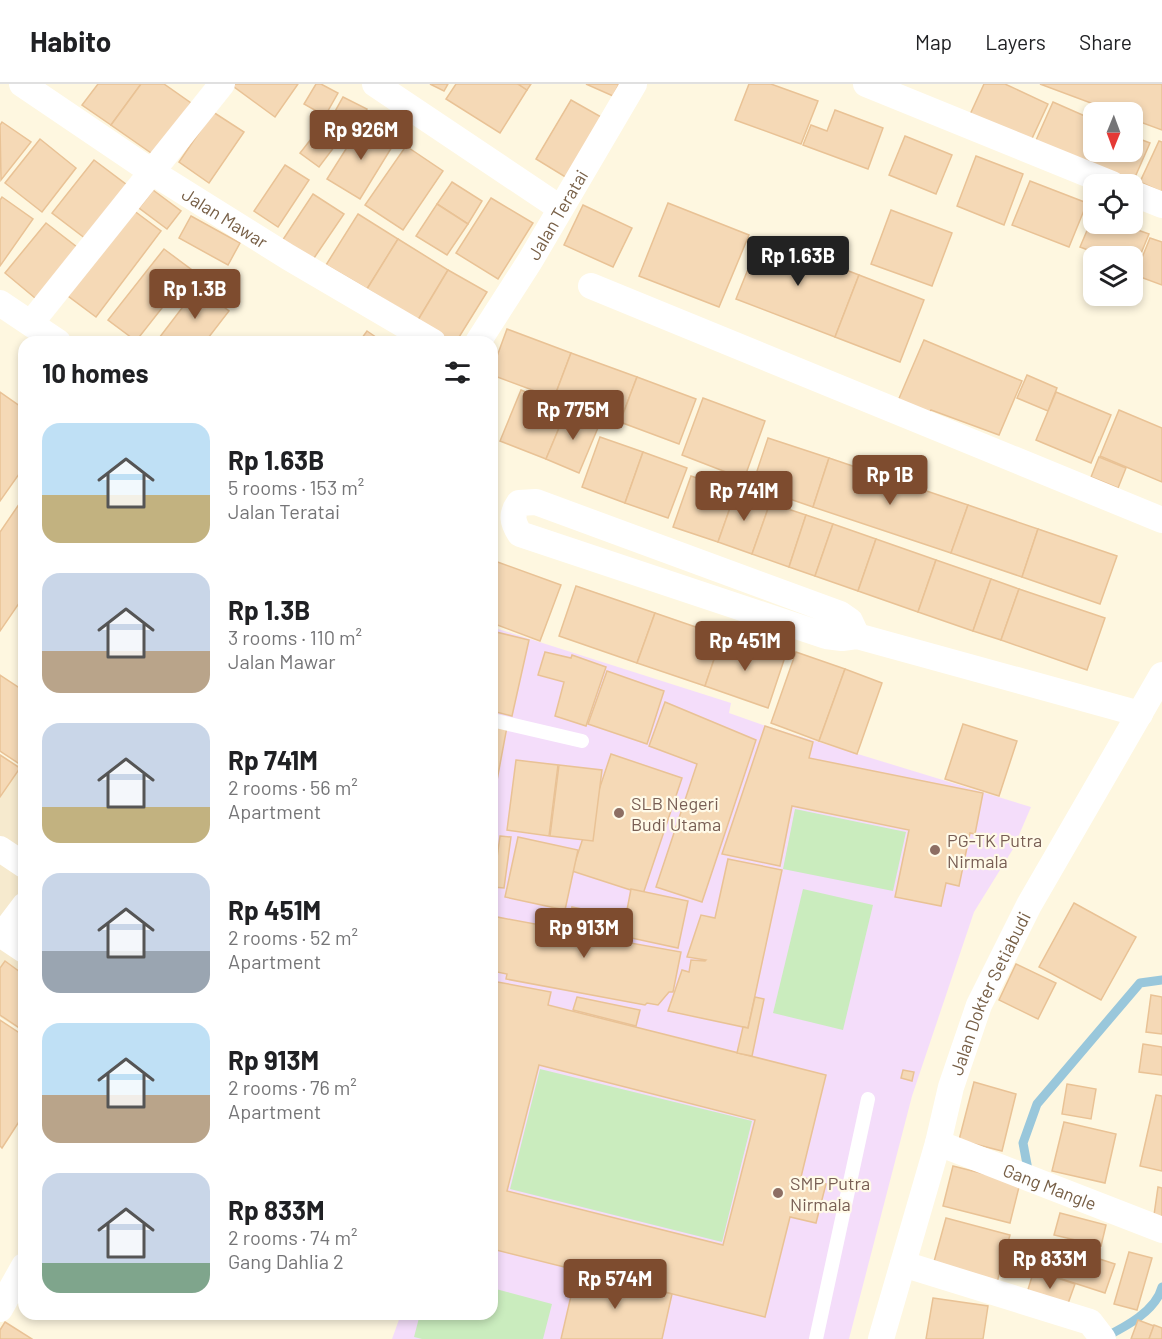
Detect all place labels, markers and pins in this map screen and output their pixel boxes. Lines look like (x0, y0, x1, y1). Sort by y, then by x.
pin: Rp 926M (306, 110, 416, 161)
pin: Rp 1.63B (736, 236, 860, 287)
pin: Rp 1.3B (140, 269, 250, 320)
pin: Rp 775M (518, 390, 628, 441)
pin: Rp 1B (848, 455, 932, 506)
pin: Rp 741M (689, 471, 799, 522)
pin: Rp 451M (690, 621, 800, 672)
place label: SLB Negeri Budi Utama (631, 792, 721, 835)
marker: SLB Negeri Budi Utama (612, 806, 626, 820)
place label: PG-TK Putra Nirmala (947, 829, 1042, 872)
marker: PG-TK Putra Nirmala (928, 843, 942, 857)
pin: Rp 913M (529, 908, 639, 959)
place label: SMP Putra Nirmala (790, 1172, 870, 1215)
marker: SMP Putra Nirmala (771, 1186, 785, 1200)
pin: Rp 833M (995, 1239, 1105, 1290)
pin: Rp 574M (560, 1259, 670, 1310)

